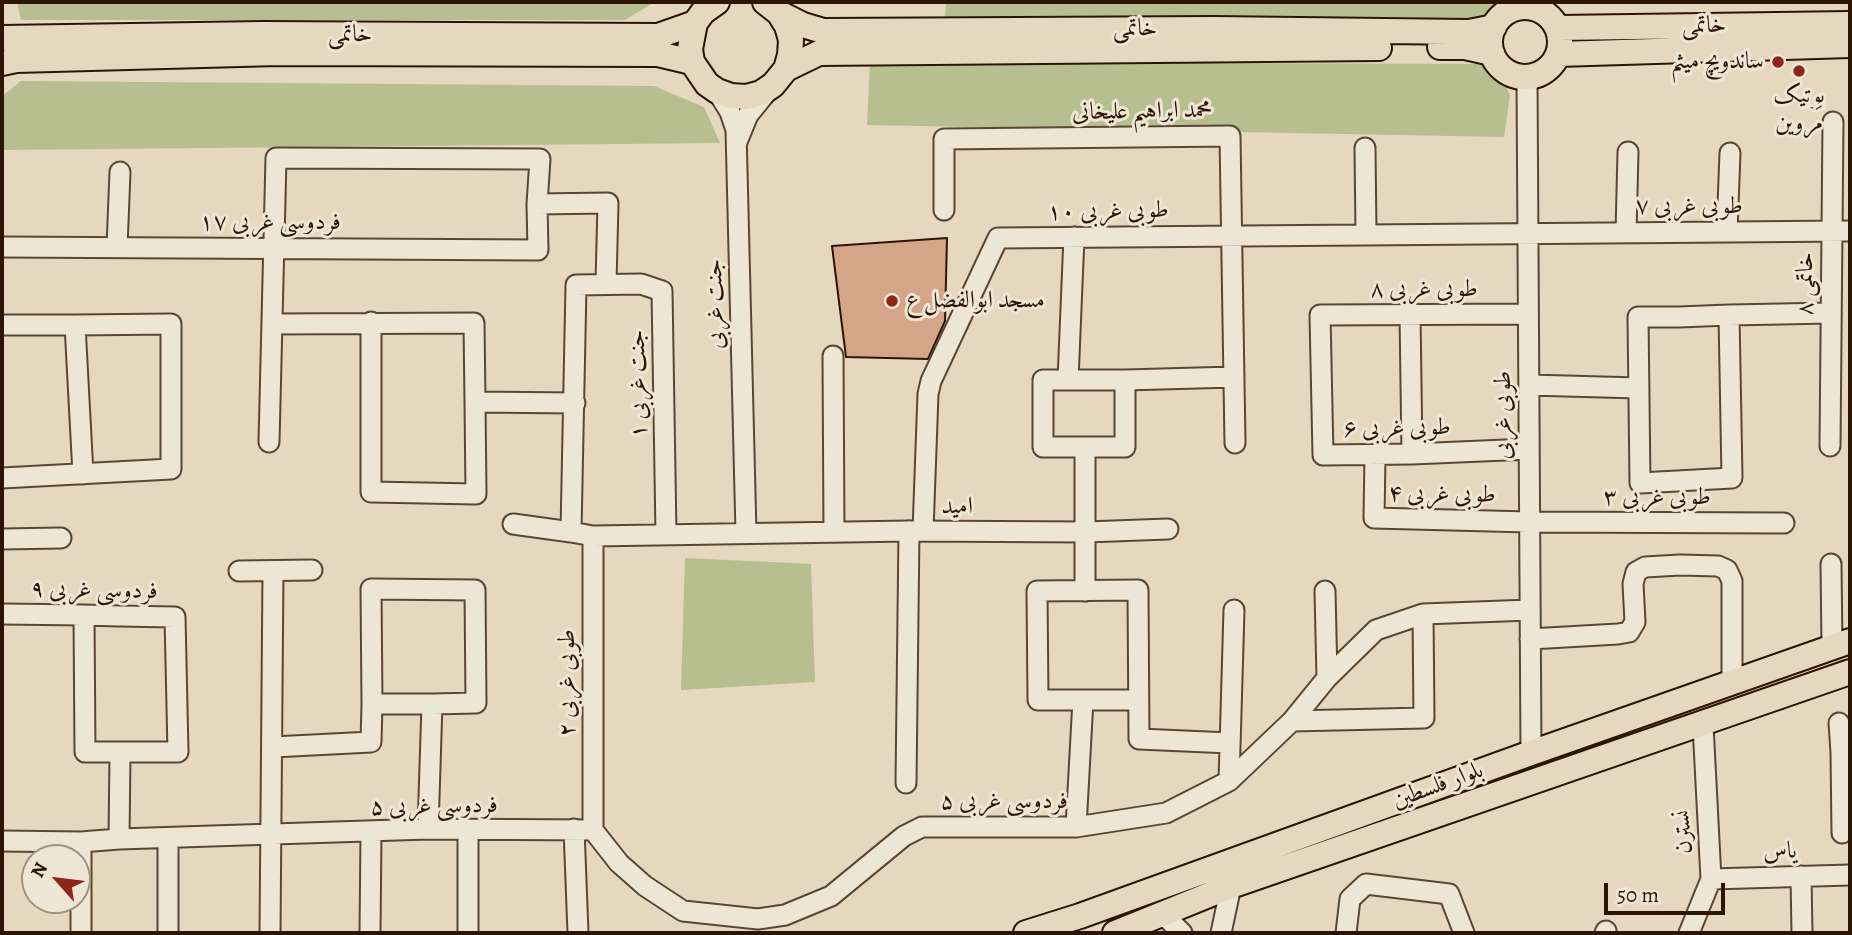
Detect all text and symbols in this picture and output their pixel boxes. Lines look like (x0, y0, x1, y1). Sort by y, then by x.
street label: خاتمی (1681, 11, 1727, 41)
street label: خاتمی (1113, 15, 1157, 43)
street label: خاتمی (328, 21, 372, 49)
place label: ساندویچ میثم (1671, 48, 1764, 76)
marker: ساندویچ میثم (1770, 54, 1786, 70)
marker: بوتیک مَروین (1791, 63, 1807, 79)
place label: بوتیک مَروین (1773, 82, 1825, 138)
street label: محمد ابراهیم علیخانی (1072, 96, 1212, 128)
street label: طوبی غربی ۷ (1635, 193, 1743, 221)
street label: طوبی غربی ۱۰ (1047, 197, 1169, 227)
street label: فردوسی غربی ۱۷ (199, 209, 341, 237)
street label: خاتمی ۸ (1792, 252, 1820, 316)
street label: جنت غربی (701, 259, 731, 349)
street label: طوبی غربی ۸ (1370, 276, 1478, 304)
place label: مسجد ابوالفضل ع (906, 287, 1045, 315)
marker: مسجد ابوالفضل ع (884, 293, 900, 309)
street label: جنت غربی ۱ (624, 329, 654, 439)
street label: طوبی غربی (1490, 371, 1518, 459)
street label: طوبی غربی ۶ (1343, 414, 1451, 444)
street label: طوبی غربی ۴ (1388, 480, 1496, 510)
street label: طوبی غربی ۳ (1603, 484, 1711, 512)
street label: امید (941, 493, 973, 521)
street label: فردوسی غربی ۹ (30, 575, 158, 607)
street label: طوبی غربی ۲ (554, 629, 582, 737)
street label: بلوار فلسطین (1389, 756, 1487, 816)
street label: فردوسی غربی ۵ (940, 788, 1068, 816)
street label: فردوسی غربی ۵ (370, 791, 498, 823)
street label: نسترن (1668, 809, 1700, 855)
street label: یاس (1763, 837, 1797, 867)
north arrow (21, 844, 91, 914)
text: N (24, 858, 54, 882)
scale bar (1607, 869, 1728, 913)
text: 50 m (1617, 881, 1659, 909)

